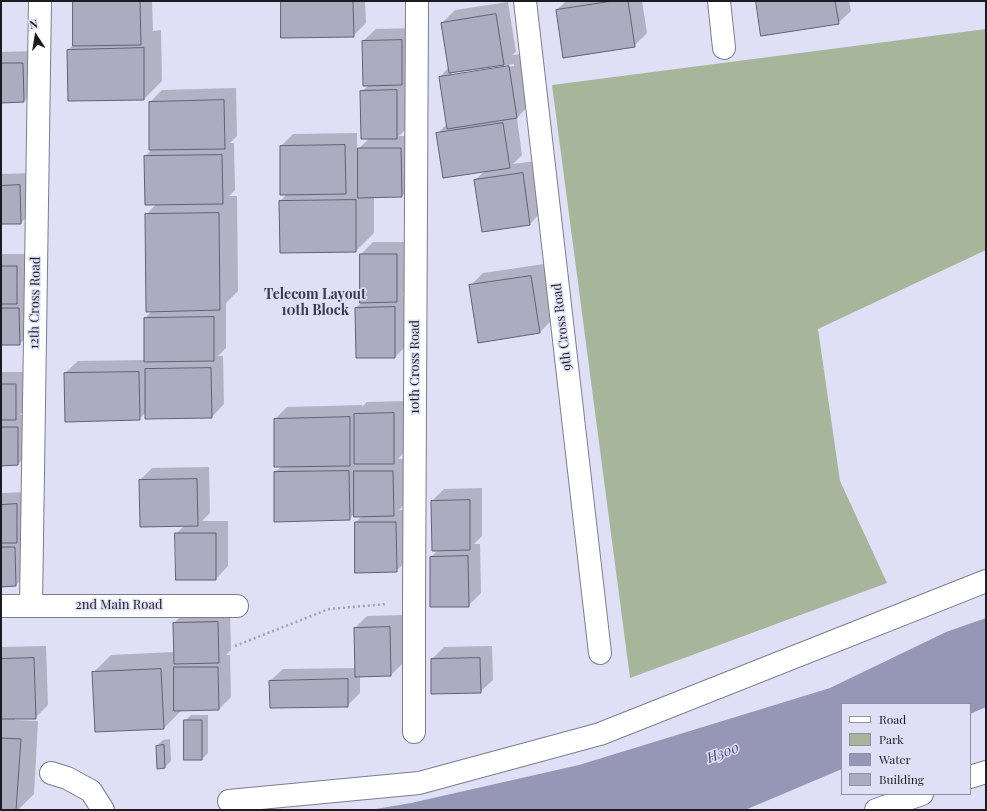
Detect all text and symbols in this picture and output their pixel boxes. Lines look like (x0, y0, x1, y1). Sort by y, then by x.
north arrow (16, 16, 56, 56)
text: N (28, 16, 39, 32)
street label: 12th Cross Road (26, 257, 44, 349)
street label: 9th Cross Road (549, 282, 575, 372)
district label: Telecom Layout 10th Block (264, 287, 366, 320)
street label: 10th Cross Road (407, 320, 423, 414)
street label: 2nd Main Road (76, 597, 162, 613)
legend (841, 703, 971, 795)
text: Road (879, 711, 906, 727)
text: Park (879, 731, 904, 747)
water label: H300 (705, 739, 741, 767)
text: Water (879, 751, 911, 767)
text: Building (879, 771, 924, 787)

